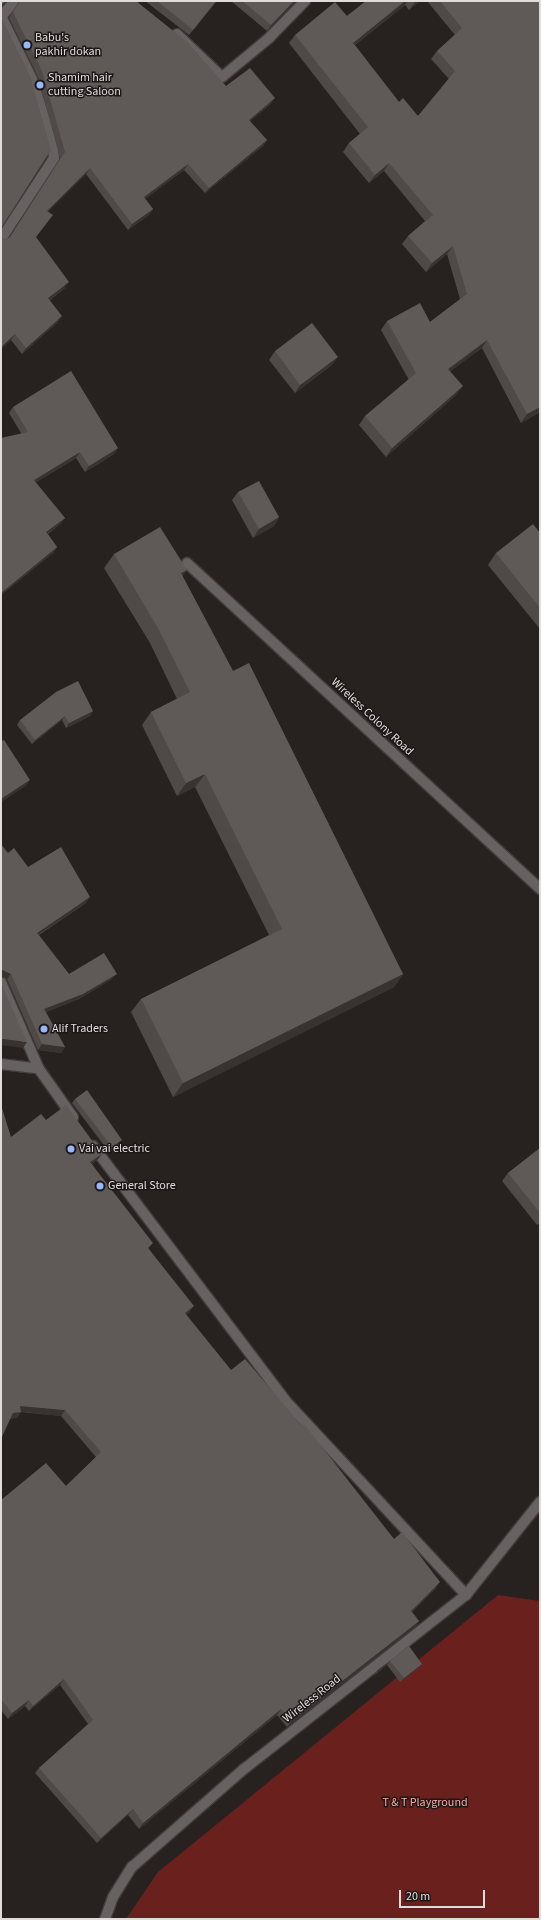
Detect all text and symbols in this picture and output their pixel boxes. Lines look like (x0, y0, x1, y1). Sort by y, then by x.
place label: Babu's pakhir dokan (35, 31, 101, 59)
marker: Babu's pakhir dokan (22, 40, 32, 50)
place label: Shamim hair cutting Saloon (48, 71, 121, 99)
marker: Shamim hair cutting Saloon (35, 80, 45, 90)
street label: Wireless Colony Road (328, 675, 416, 759)
place label: Alif Traders (52, 1022, 108, 1036)
marker: Alif Traders (39, 1024, 49, 1034)
place label: Vai vai electric (79, 1142, 150, 1156)
marker: Vai vai electric (66, 1144, 76, 1154)
place label: General Store (108, 1179, 176, 1193)
marker: General Store (95, 1181, 105, 1191)
street label: Wireless Road (280, 1672, 344, 1726)
park label: T & T Playground (382, 1796, 468, 1810)
scale bar (401, 1882, 487, 1908)
text: 20 m (406, 1888, 430, 1905)

